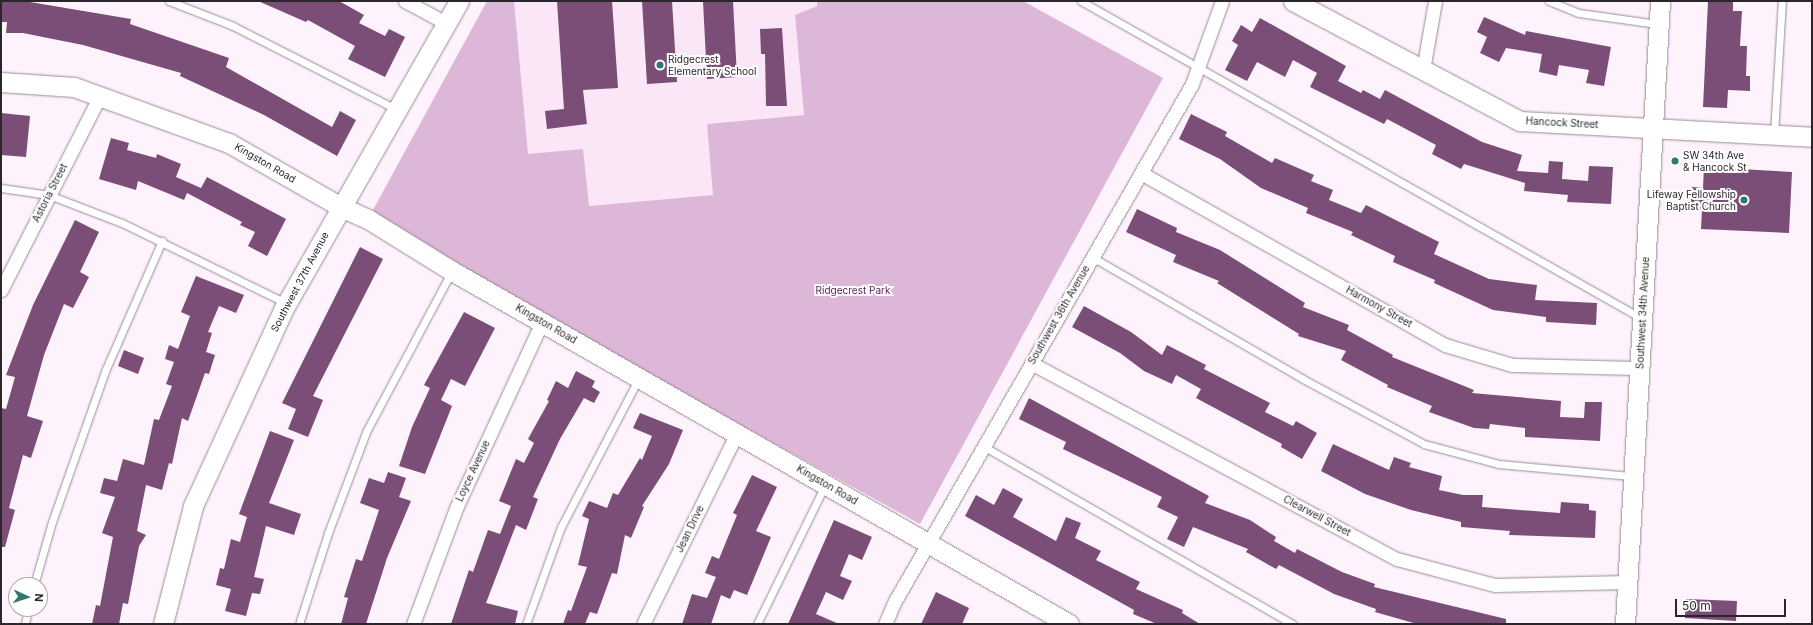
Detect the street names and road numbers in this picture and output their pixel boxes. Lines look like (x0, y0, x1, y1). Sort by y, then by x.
street label: Hancock Street (1525, 115, 1599, 131)
street label: Kingston Road (232, 141, 298, 185)
street label: Astoria Street (30, 162, 70, 224)
street label: Southwest 37th Avenue (268, 230, 332, 334)
street label: Southwest 34th Avenue (1634, 257, 1652, 369)
street label: Southwest 36th Avenue (1026, 263, 1092, 367)
street label: Harmony Street (1344, 284, 1414, 330)
street label: Kingston Road (513, 302, 579, 346)
street label: Loyce Avenue (454, 438, 492, 504)
street label: Kingston Road (794, 463, 860, 507)
street label: Clearwell Street (1281, 493, 1353, 539)
street label: Jean Drive (673, 504, 707, 554)

